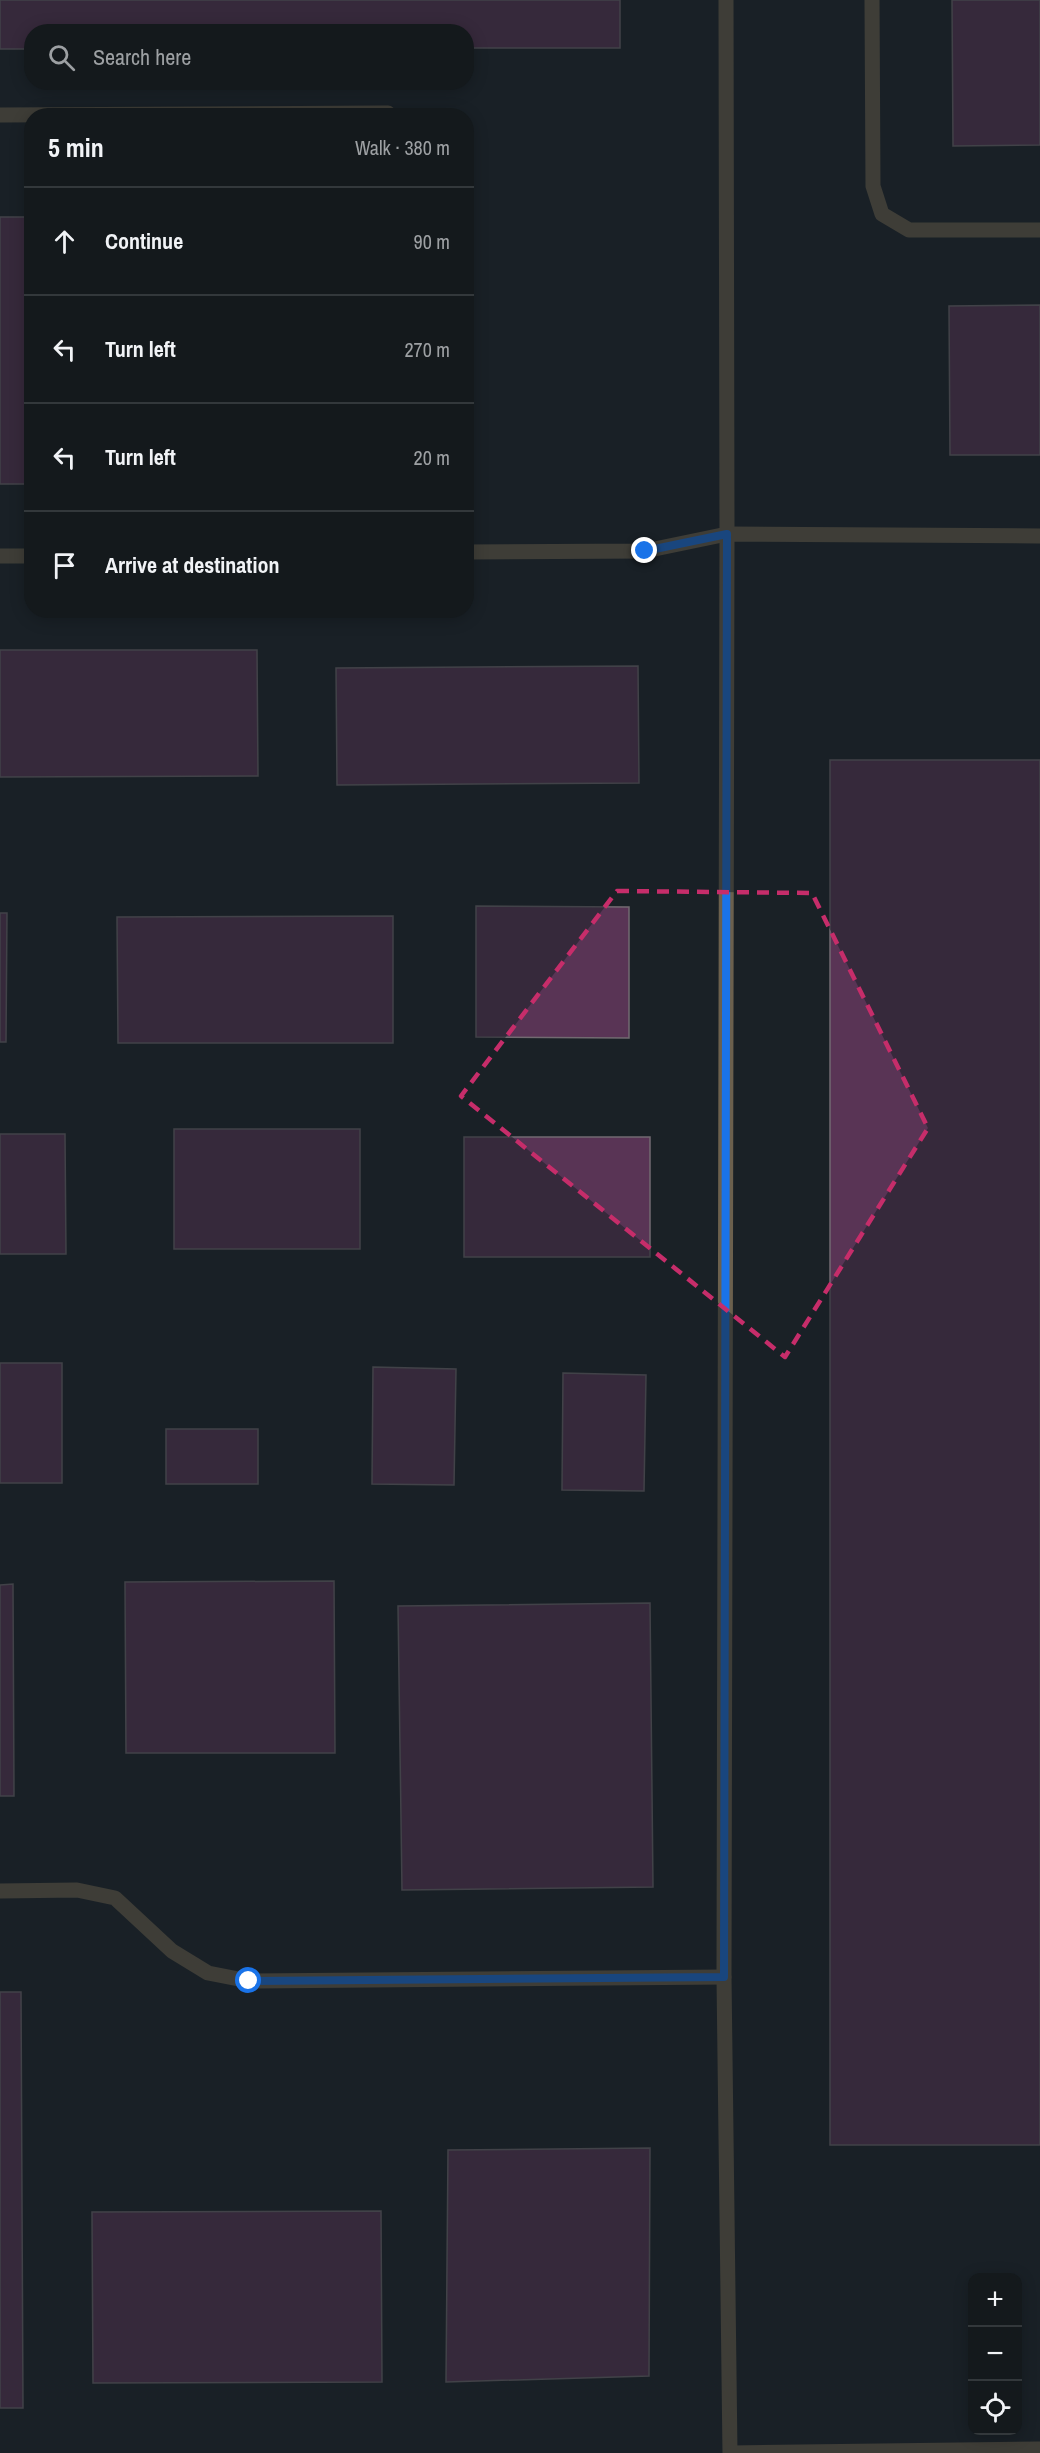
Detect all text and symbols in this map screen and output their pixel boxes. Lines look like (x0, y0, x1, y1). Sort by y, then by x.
search box (24, 24, 474, 90)
icon: search (45, 41, 78, 74)
text: Search here (93, 42, 191, 72)
text: 5 min (48, 130, 104, 165)
text: Walk · 380 m (355, 134, 450, 161)
icon: ahead (48, 225, 81, 258)
text: Continue (105, 226, 183, 256)
text: 90 m (414, 228, 450, 255)
icon: left (48, 333, 81, 366)
text: Turn left (105, 334, 176, 364)
text: 270 m (404, 336, 450, 363)
icon: left (48, 441, 81, 474)
text: Turn left (105, 442, 176, 472)
text: 20 m (414, 444, 450, 471)
route end (631, 537, 657, 563)
icon: arrive (48, 549, 81, 582)
text: Arrive at destination (105, 550, 279, 580)
route start (235, 1967, 261, 1993)
map controls (968, 2273, 1022, 2435)
button: + (968, 2273, 1022, 2327)
button: − (968, 2327, 1022, 2381)
button: locate (968, 2381, 1022, 2435)

